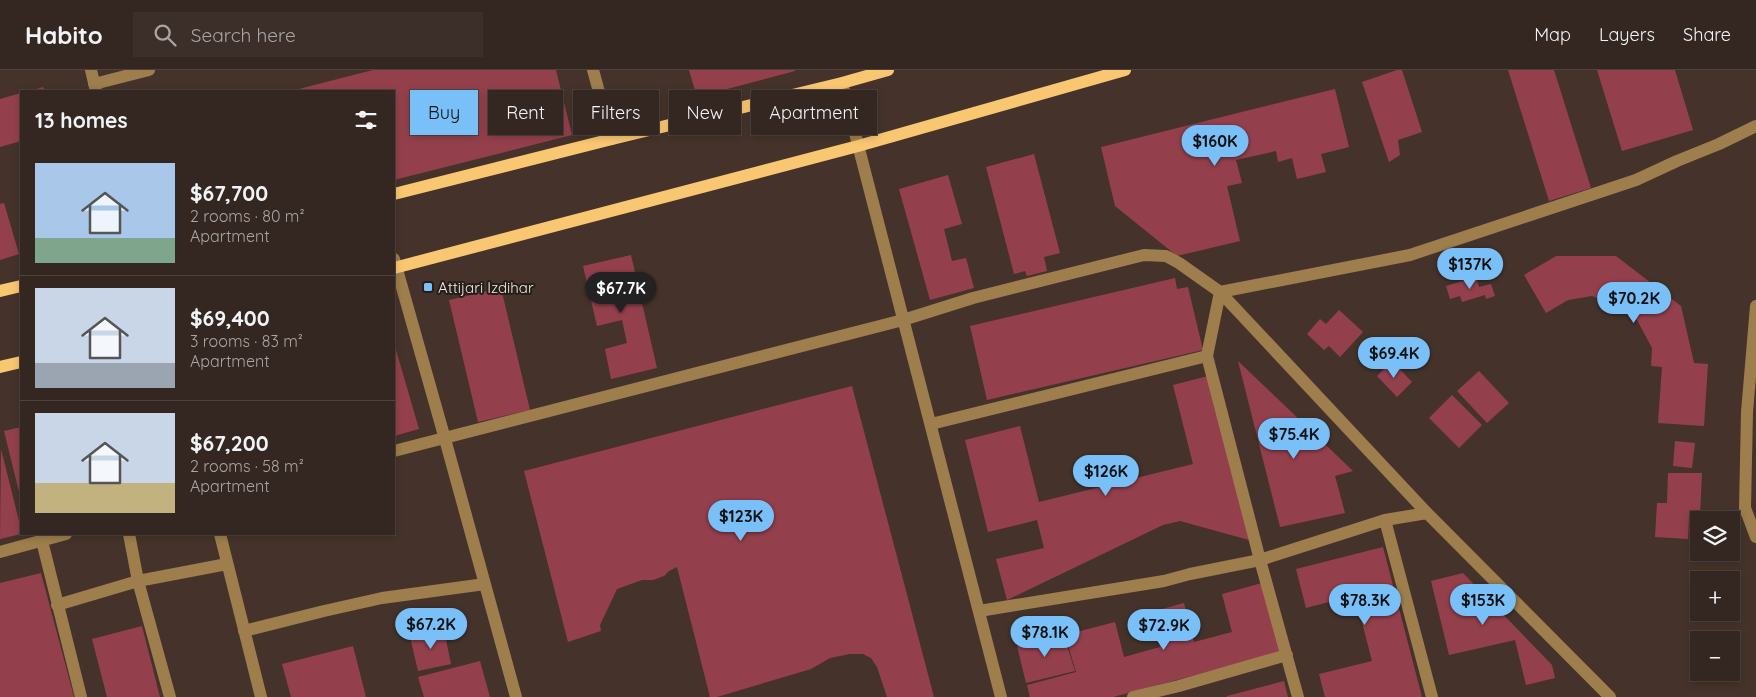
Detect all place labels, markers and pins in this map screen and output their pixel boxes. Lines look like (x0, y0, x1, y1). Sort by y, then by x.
pin: $160K (1180, 124, 1250, 167)
pin: $137K (1435, 248, 1505, 290)
pin: $67.7K (580, 272, 662, 314)
place label: Attijari Izdihar (438, 278, 534, 297)
marker: Attijari Izdihar (422, 281, 434, 293)
pin: $70.2K (1593, 282, 1675, 324)
pin: $69.4K (1353, 336, 1435, 379)
pin: $75.4K (1253, 418, 1335, 460)
pin: $126K (1071, 454, 1141, 497)
pin: $123K (706, 500, 776, 542)
pin: $78.3K (1324, 584, 1406, 626)
pin: $153K (1448, 584, 1518, 626)
pin: $67.2K (390, 608, 472, 650)
pin: $72.9K (1123, 608, 1205, 651)
pin: $78.1K (1004, 616, 1086, 658)

